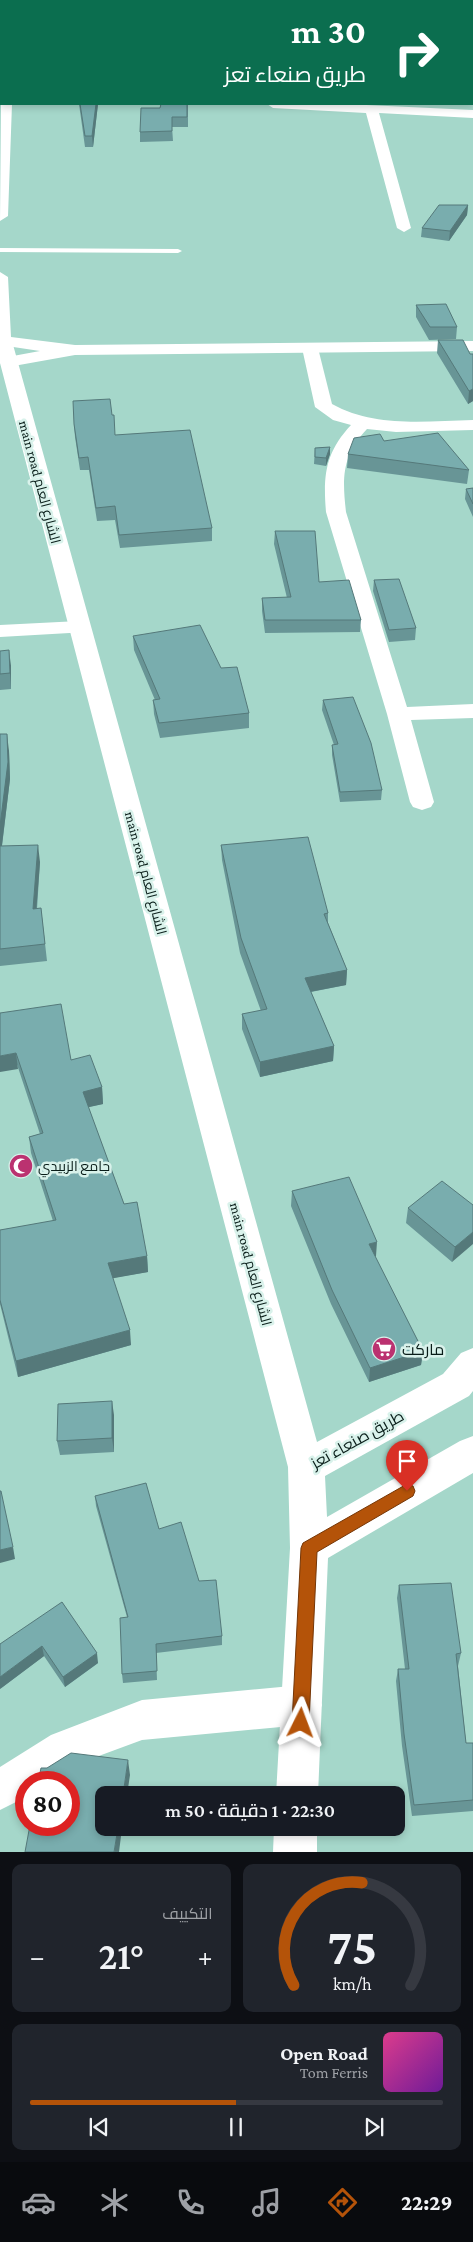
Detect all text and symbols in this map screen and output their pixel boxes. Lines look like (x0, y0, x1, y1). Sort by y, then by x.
text: 30 m (291, 12, 366, 51)
icon: right (384, 20, 449, 85)
text: طريق صنعاء تعز (224, 62, 366, 87)
street label: main road الشارع العام (14, 419, 64, 546)
street label: main road الشارع العام (120, 810, 170, 937)
mosque icon: جامع الزبيدي (8, 1153, 34, 1179)
place label: جامع الزبيدي (38, 1158, 110, 1178)
street label: main road الشارع العام (225, 1201, 275, 1328)
supermarket icon: ماركت (371, 1336, 397, 1362)
place label: ماركت (402, 1341, 444, 1359)
street label: طريق صنعاء تعز (307, 1407, 407, 1474)
pin (386, 1440, 428, 1491)
icon: arrive (393, 1447, 421, 1475)
position arrow (274, 1696, 326, 1748)
speed limit sign: 80 (15, 1771, 80, 1836)
text: 22:30 · 1 دقيقة · 50 m (165, 1800, 335, 1821)
text: التكييف (162, 1905, 213, 1922)
text: 75 (327, 1917, 377, 1975)
text: 21° (98, 1935, 144, 1977)
text: − (30, 1941, 45, 1972)
text: + (198, 1941, 213, 1972)
text: km/h (332, 1974, 371, 1994)
text: Open Road (280, 2043, 368, 2064)
text: Tom Ferris (300, 2064, 368, 2081)
icon: previous (85, 2113, 113, 2141)
icon: pause (222, 2113, 250, 2141)
icon: next (360, 2113, 388, 2141)
icon: car (21, 2185, 56, 2220)
icon: climate (97, 2185, 132, 2220)
icon: phone (173, 2185, 208, 2220)
icon: music (249, 2185, 284, 2220)
icon: directions (325, 2185, 360, 2220)
text: 22:29 (401, 2190, 452, 2215)

